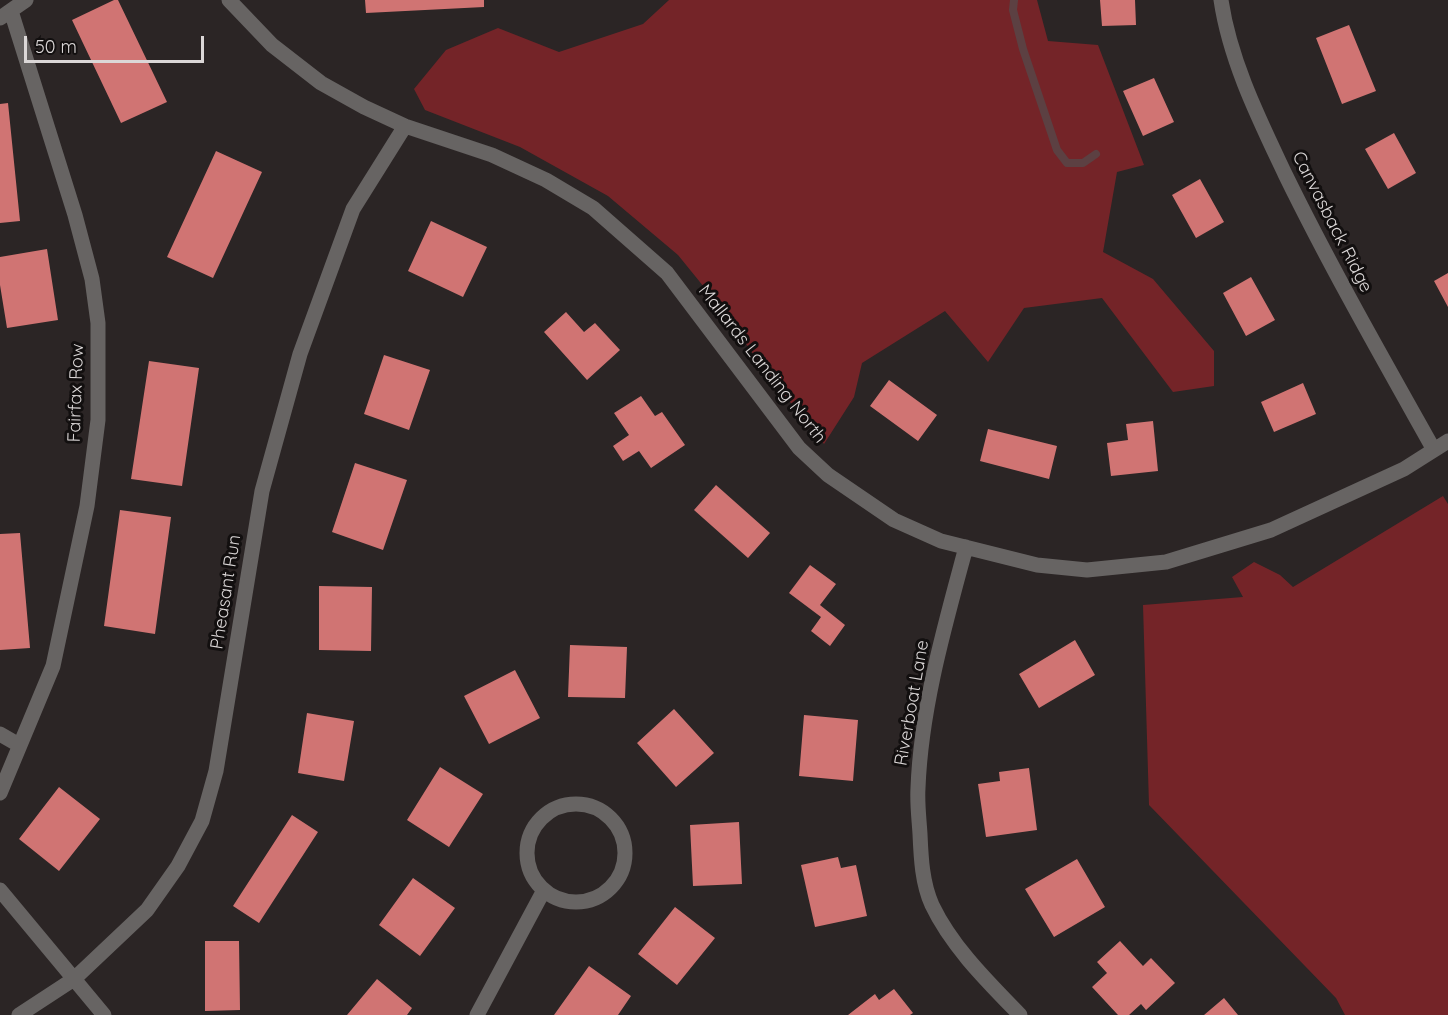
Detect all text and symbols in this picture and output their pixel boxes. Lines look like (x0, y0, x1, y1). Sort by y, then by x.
scale bar (27, 24, 207, 62)
text: 50 m (35, 35, 77, 58)
street label: Canvasback Ridge (1287, 148, 1377, 296)
street label: Mallards Landing North (693, 280, 831, 448)
street label: Fairfax Row (63, 343, 89, 443)
street label: Pheasant Run (206, 533, 246, 651)
street label: Riverboat Lane (890, 638, 934, 768)

